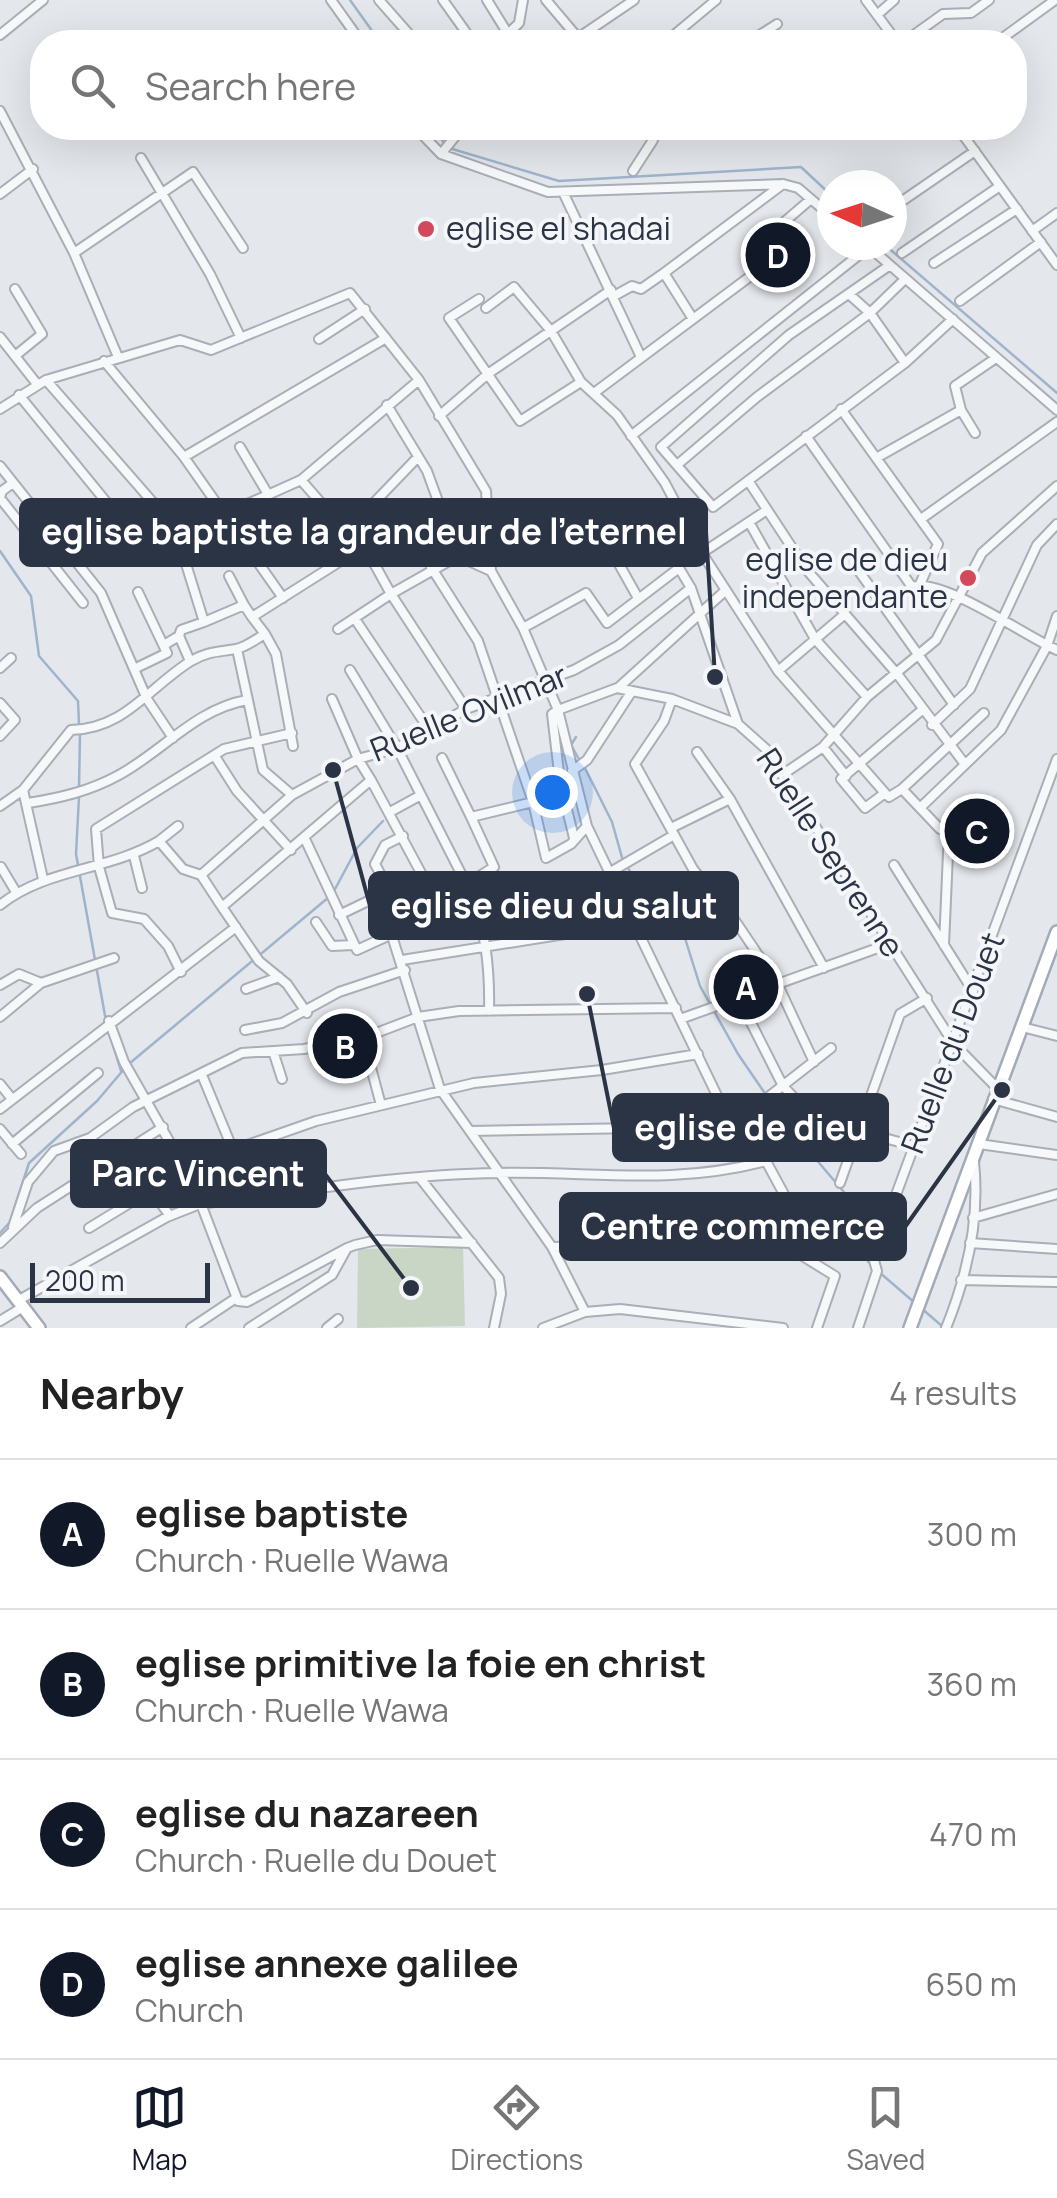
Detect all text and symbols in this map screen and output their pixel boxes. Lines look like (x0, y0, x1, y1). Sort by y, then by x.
search box (30, 30, 1027, 140)
icon: search (65, 58, 120, 113)
text: Search here (145, 59, 356, 111)
north arrow (817, 170, 907, 260)
place label: eglise el shadai (446, 206, 671, 250)
marker: eglise el shadai (415, 218, 437, 240)
pin: D (746, 218, 810, 292)
callout: eglise baptiste la grandeur de l'eternel (21, 500, 706, 565)
text: eglise baptiste la grandeur de l'eternel (41, 507, 687, 555)
place label: eglise de dieu independante (742, 537, 948, 618)
marker: eglise de dieu independante (957, 567, 979, 589)
street label: Ruelle Ovilmar (364, 653, 574, 772)
street label: Ruelle Seprenne (747, 739, 915, 965)
your location (527, 767, 578, 818)
pin: C (944, 794, 1010, 868)
callout: eglise dieu du salut (370, 873, 737, 938)
text: eglise dieu du salut (390, 881, 718, 929)
street label: Ruelle du Douet (890, 926, 1014, 1159)
pin: A (714, 950, 778, 1024)
pin: B (312, 1008, 378, 1084)
callout: eglise de dieu (614, 1095, 887, 1160)
text: eglise de dieu (634, 1103, 868, 1151)
callout: Parc Vincent (72, 1141, 325, 1206)
text: Parc Vincent (91, 1149, 305, 1197)
callout: Centre commerce (561, 1194, 905, 1259)
text: Centre commerce (581, 1202, 885, 1250)
scale bar (30, 1258, 210, 1302)
text: 200 m (45, 1261, 124, 1299)
text: Nearby (40, 1364, 184, 1422)
text: 4 results (889, 1371, 1017, 1415)
text: eglise baptiste (135, 1486, 408, 1538)
text: A (62, 1512, 83, 1556)
text: 300 m (927, 1512, 1017, 1556)
text: Church · Ruelle Wawa (135, 1538, 449, 1582)
text: eglise primitive la foie en christ (135, 1636, 706, 1688)
text: B (62, 1662, 83, 1706)
text: 360 m (926, 1662, 1017, 1706)
text: Church · Ruelle Wawa (135, 1688, 449, 1732)
text: eglise du nazareen (135, 1786, 479, 1838)
text: C (61, 1812, 84, 1856)
text: 470 m (929, 1812, 1017, 1856)
text: Church · Ruelle du Douet (135, 1838, 497, 1882)
text: eglise annexe galilee (135, 1936, 519, 1988)
text: D (61, 1962, 84, 2006)
text: 650 m (926, 1962, 1017, 2006)
text: Church (135, 1988, 244, 2032)
tab: Map (132, 2080, 187, 2178)
tab: Directions (451, 2080, 583, 2178)
tab: Saved (846, 2080, 925, 2178)

